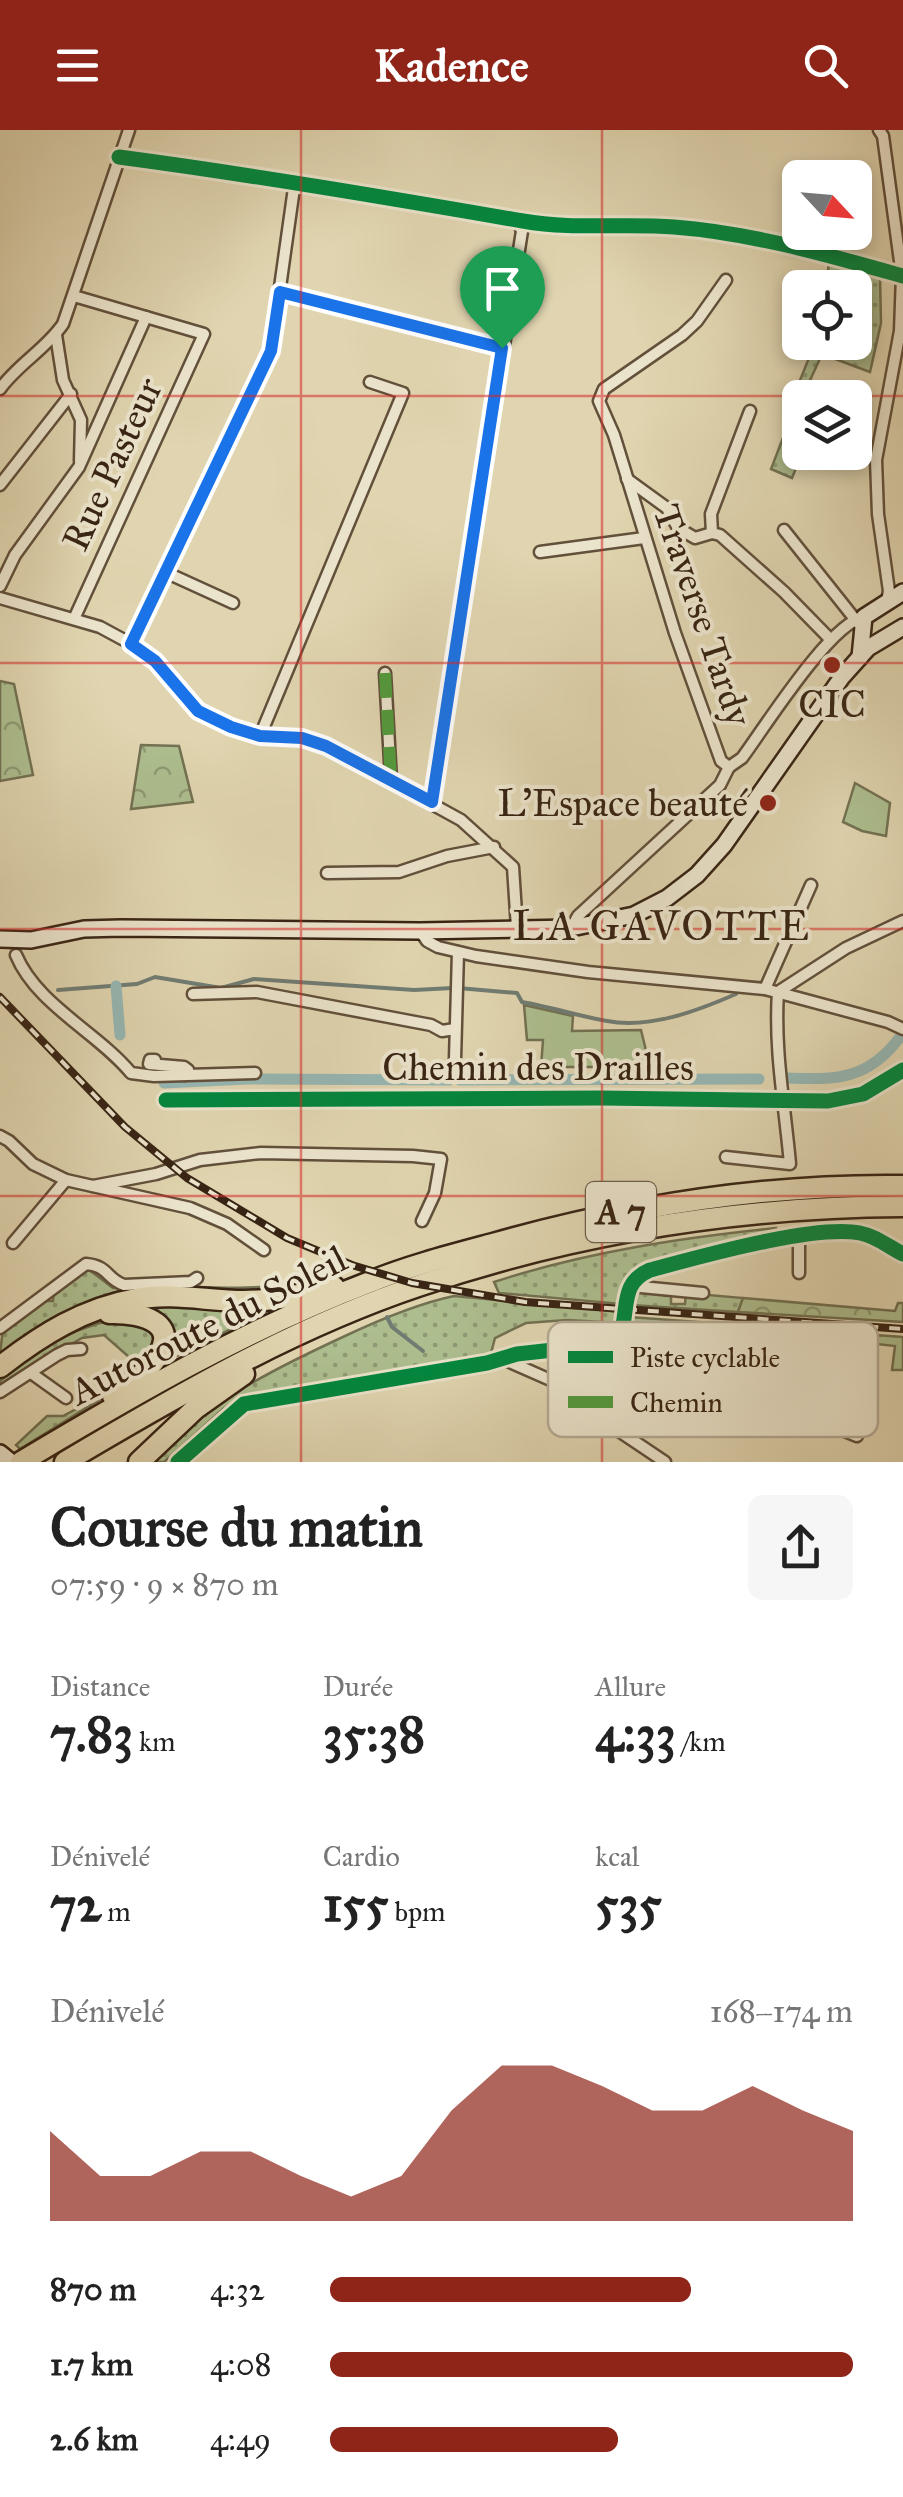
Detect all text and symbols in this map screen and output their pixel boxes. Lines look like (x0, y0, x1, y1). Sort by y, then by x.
icon: menu (50, 38, 105, 93)
text: Kadence (374, 38, 529, 93)
icon: search (798, 38, 853, 93)
north arrow (782, 160, 872, 250)
map controls (782, 160, 872, 470)
pin (460, 246, 545, 349)
icon: arrive (475, 261, 530, 316)
button: locate (782, 270, 872, 360)
street label: Rue Pasteur (52, 370, 172, 558)
button: layers (782, 380, 872, 470)
street label: Traverse Tardy (644, 498, 763, 733)
marker: CIC (821, 654, 843, 676)
place label: CIC (798, 681, 866, 727)
place label: L'Espace beauté (498, 780, 748, 826)
marker: L'Espace beauté (757, 792, 779, 814)
district label: LA GAVOTTE (512, 900, 812, 952)
street label: Chemin des Drailles (382, 1044, 694, 1090)
road number: A 7 (586, 1182, 656, 1242)
street label: Autoroute du Soleil (60, 1235, 355, 1416)
legend (548, 1322, 878, 1437)
text: Piste cyclable (630, 1340, 780, 1375)
text: Chemin (630, 1385, 723, 1420)
text: Course du matin (50, 1494, 423, 1561)
button: share (748, 1495, 853, 1600)
text: 07:59 · 9 × 870 m (50, 1565, 279, 1604)
text: Distance (50, 1669, 150, 1704)
text: Durée (323, 1669, 393, 1704)
text: Allure (595, 1669, 666, 1704)
text: 7.83 (50, 1704, 133, 1765)
text: 35:38 (323, 1704, 425, 1765)
text: 4:33 (595, 1704, 676, 1765)
text: km (133, 1724, 176, 1759)
text: /km (676, 1724, 726, 1759)
text: Dénivelé (50, 1839, 150, 1874)
text: Cardio (323, 1839, 400, 1874)
text: kcal (595, 1839, 639, 1874)
text: 72 (50, 1874, 101, 1935)
text: 155 (323, 1874, 389, 1935)
text: 535 (595, 1874, 662, 1935)
text: m (101, 1894, 131, 1929)
text: bpm (389, 1894, 446, 1929)
text: Dénivelé (50, 1992, 165, 2031)
text: 168–174 m (710, 1992, 853, 2031)
text: 870 m (50, 2270, 137, 2309)
text: 4:32 (210, 2270, 264, 2309)
text: 1.7 km (50, 2345, 133, 2384)
text: 4:08 (210, 2345, 272, 2384)
text: 2.6 km (50, 2420, 138, 2459)
text: 4:49 (210, 2420, 271, 2459)

